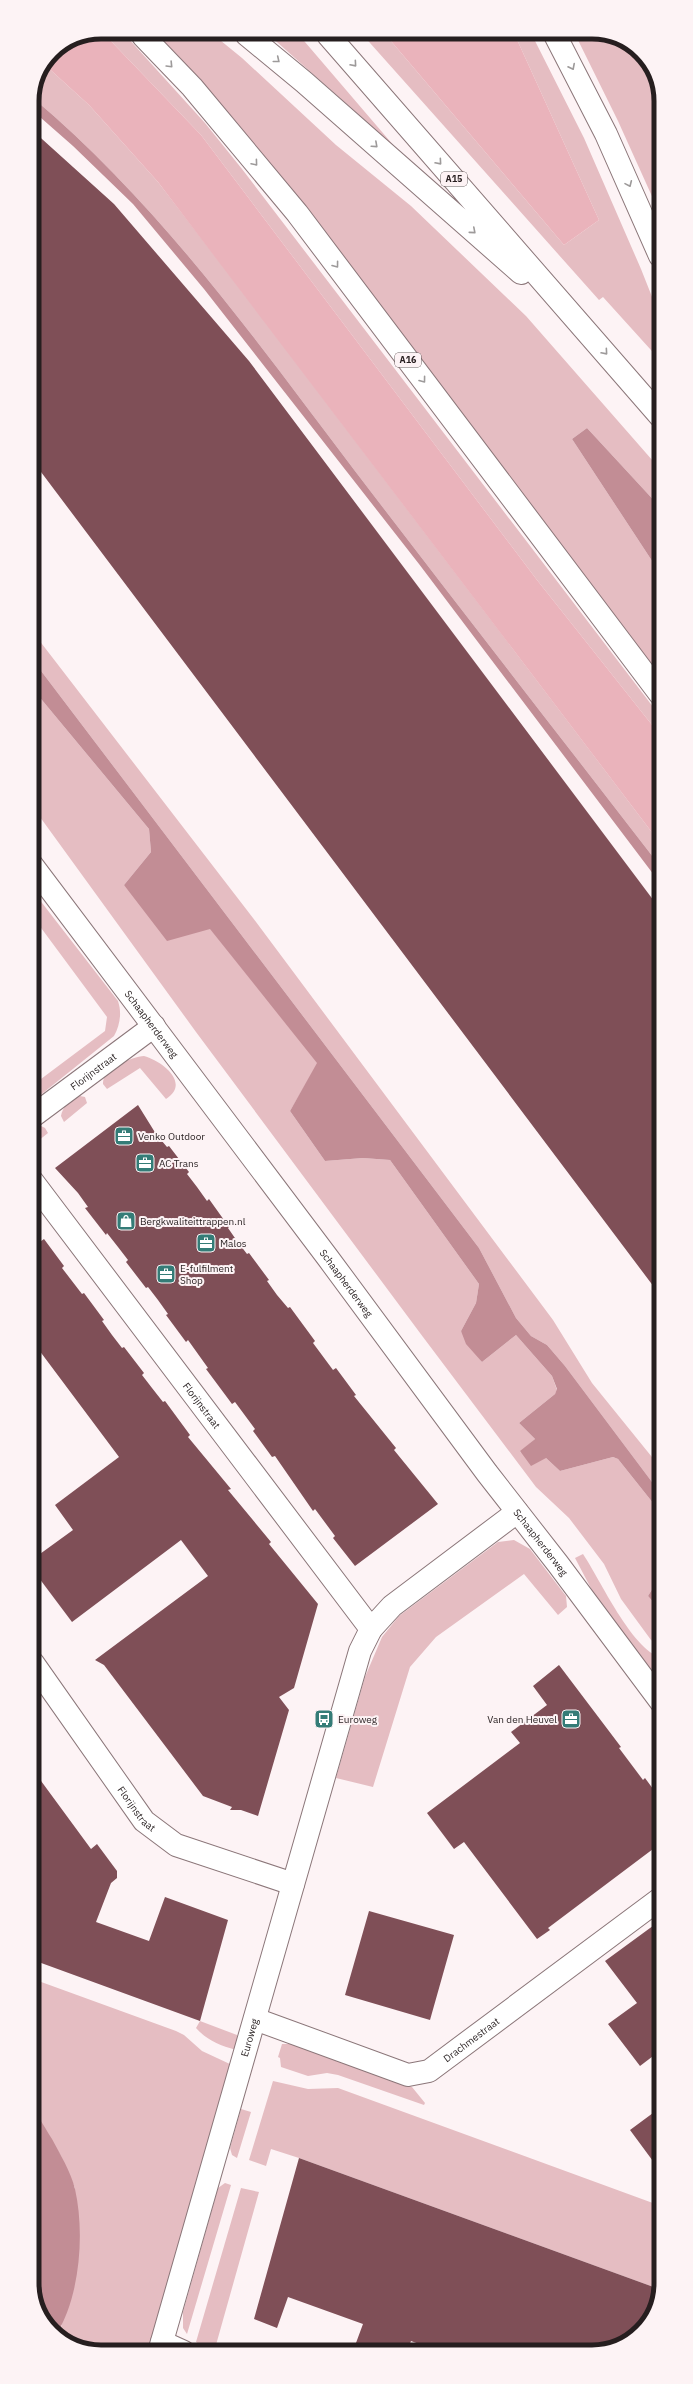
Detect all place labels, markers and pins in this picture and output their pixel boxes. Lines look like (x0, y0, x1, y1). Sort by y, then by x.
office icon: Venko Outdoor (113, 1125, 135, 1147)
place label: Venko Outdoor (138, 1130, 205, 1143)
office icon: AC Trans (134, 1152, 156, 1174)
place label: AC Trans (159, 1157, 199, 1170)
shop icon: Bergkwaliteittrappen.nl (115, 1210, 137, 1232)
place label: Bergkwaliteittrappen.nl (140, 1215, 246, 1228)
office icon: Malos (195, 1232, 217, 1254)
place label: Malos (220, 1237, 247, 1250)
place label: E-fulfilment Shop (180, 1262, 234, 1287)
office icon: E-fulfilment Shop (155, 1263, 177, 1285)
bus stop icon: Euroweg (313, 1708, 335, 1730)
office icon: Van den Heuvel (560, 1708, 582, 1730)
place label: Euroweg (338, 1713, 378, 1726)
place label: Van den Heuvel (487, 1713, 557, 1726)

